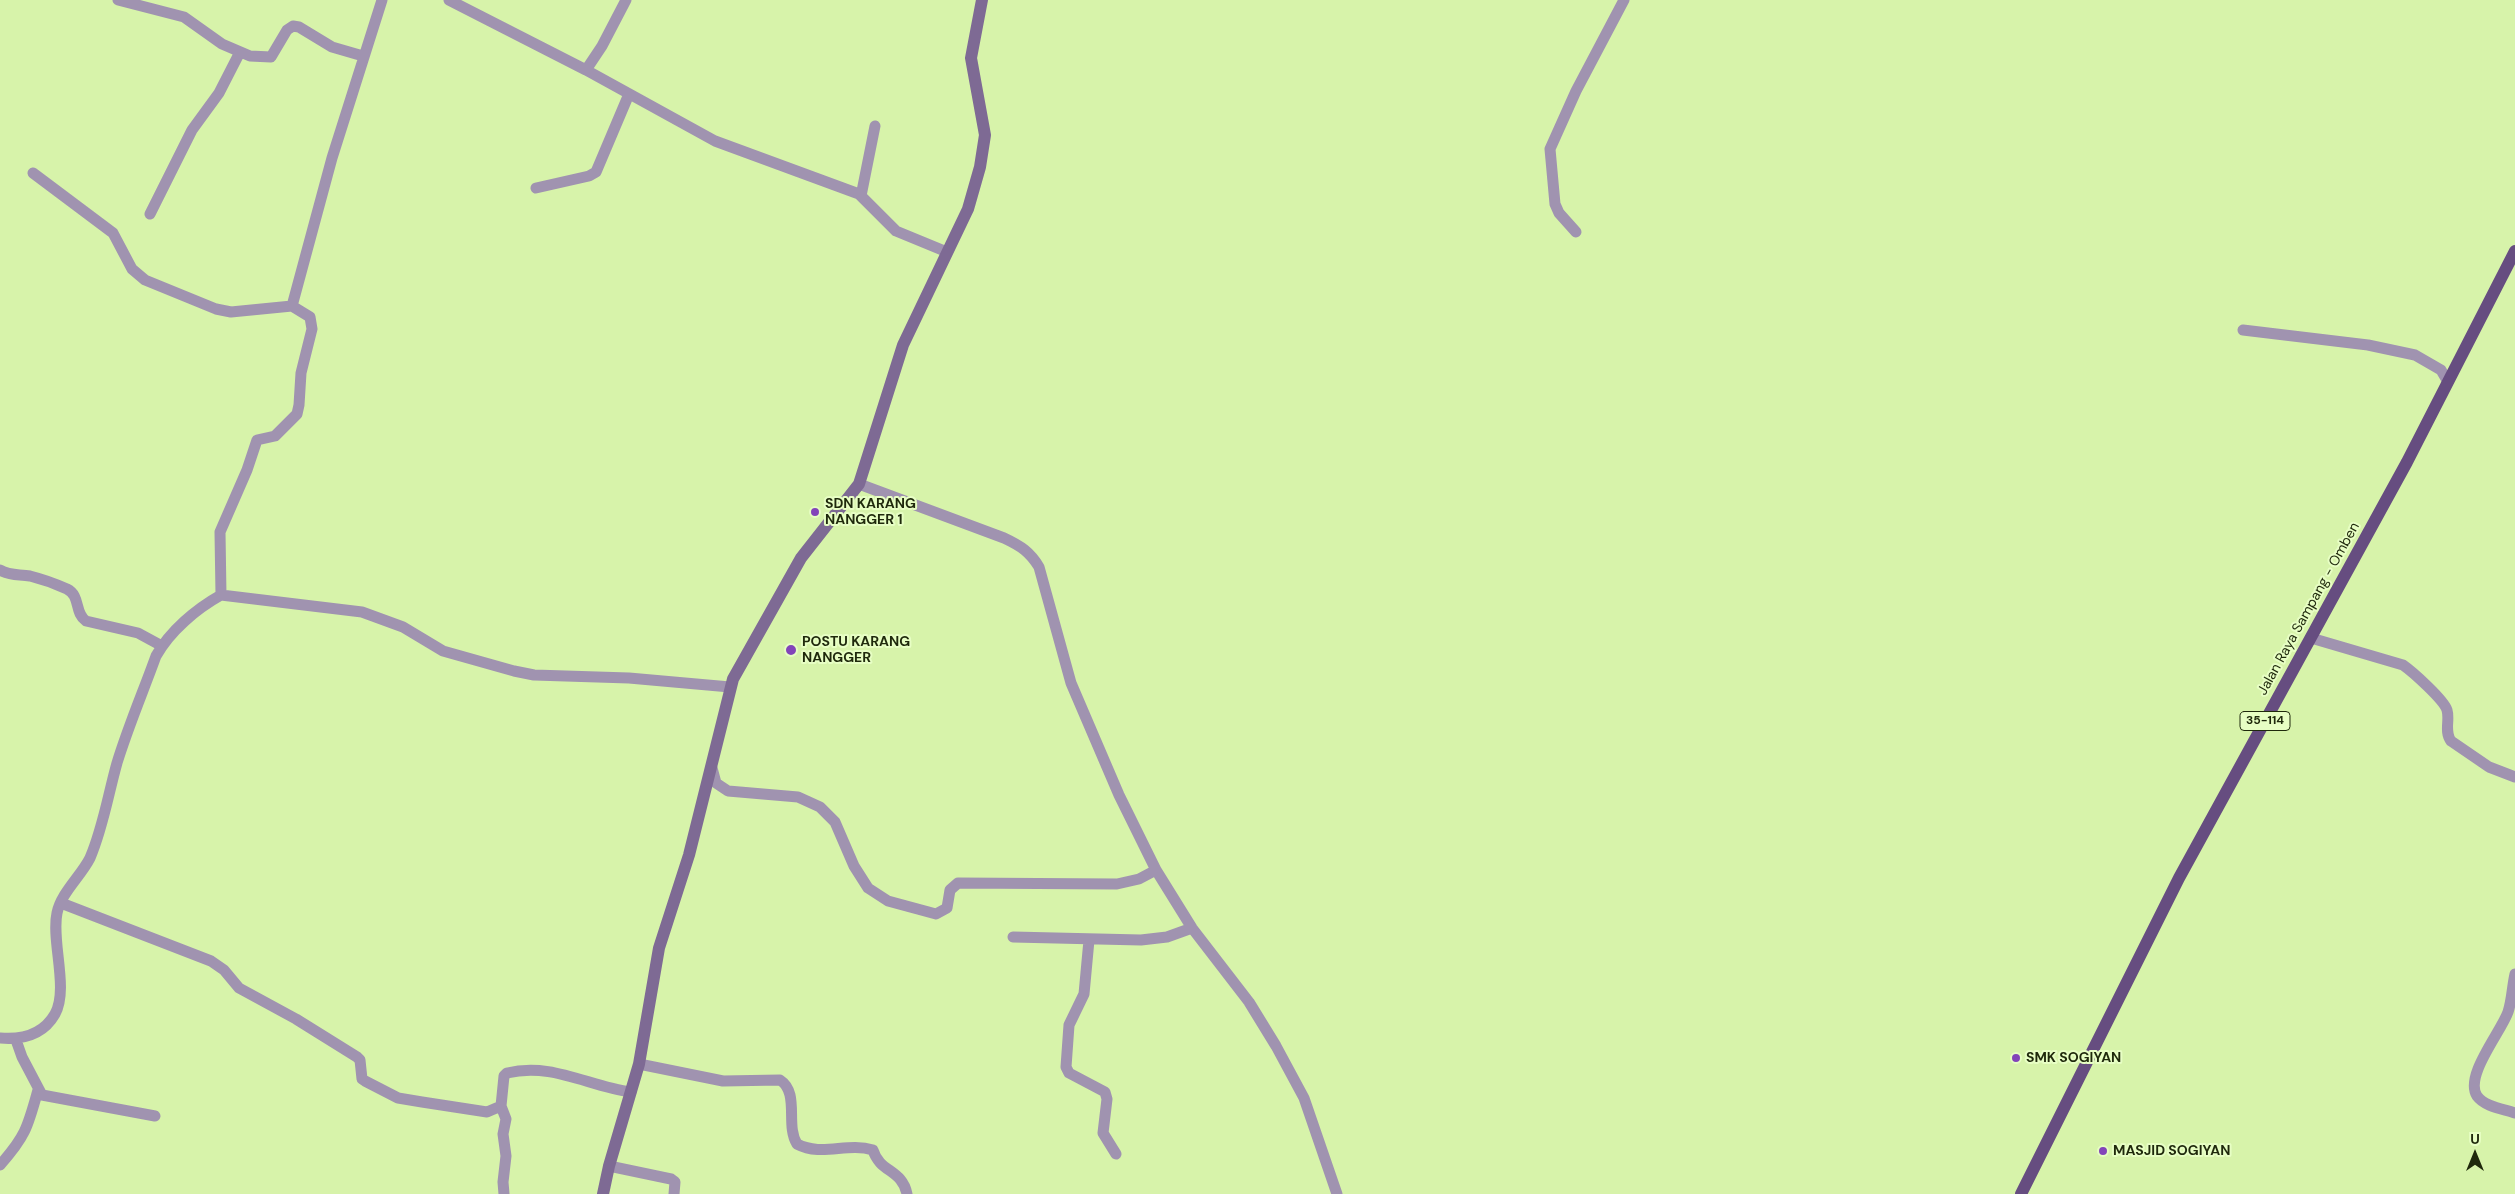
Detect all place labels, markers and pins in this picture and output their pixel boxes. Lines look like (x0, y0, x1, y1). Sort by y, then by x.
place label: SDN KARANG NANGGER 1 (825, 496, 916, 528)
marker: SDN KARANG NANGGER 1 (809, 506, 821, 518)
place label: POSTU KARANG NANGGER (802, 634, 910, 666)
marker: POSTU KARANG NANGGER (784, 643, 798, 657)
place label: SMK SOGIYAN (2026, 1050, 2121, 1066)
marker: SMK SOGIYAN (2010, 1052, 2022, 1064)
place label: MASJID SOGIYAN (2113, 1143, 2230, 1159)
marker: MASJID SOGIYAN (2097, 1145, 2109, 1157)

